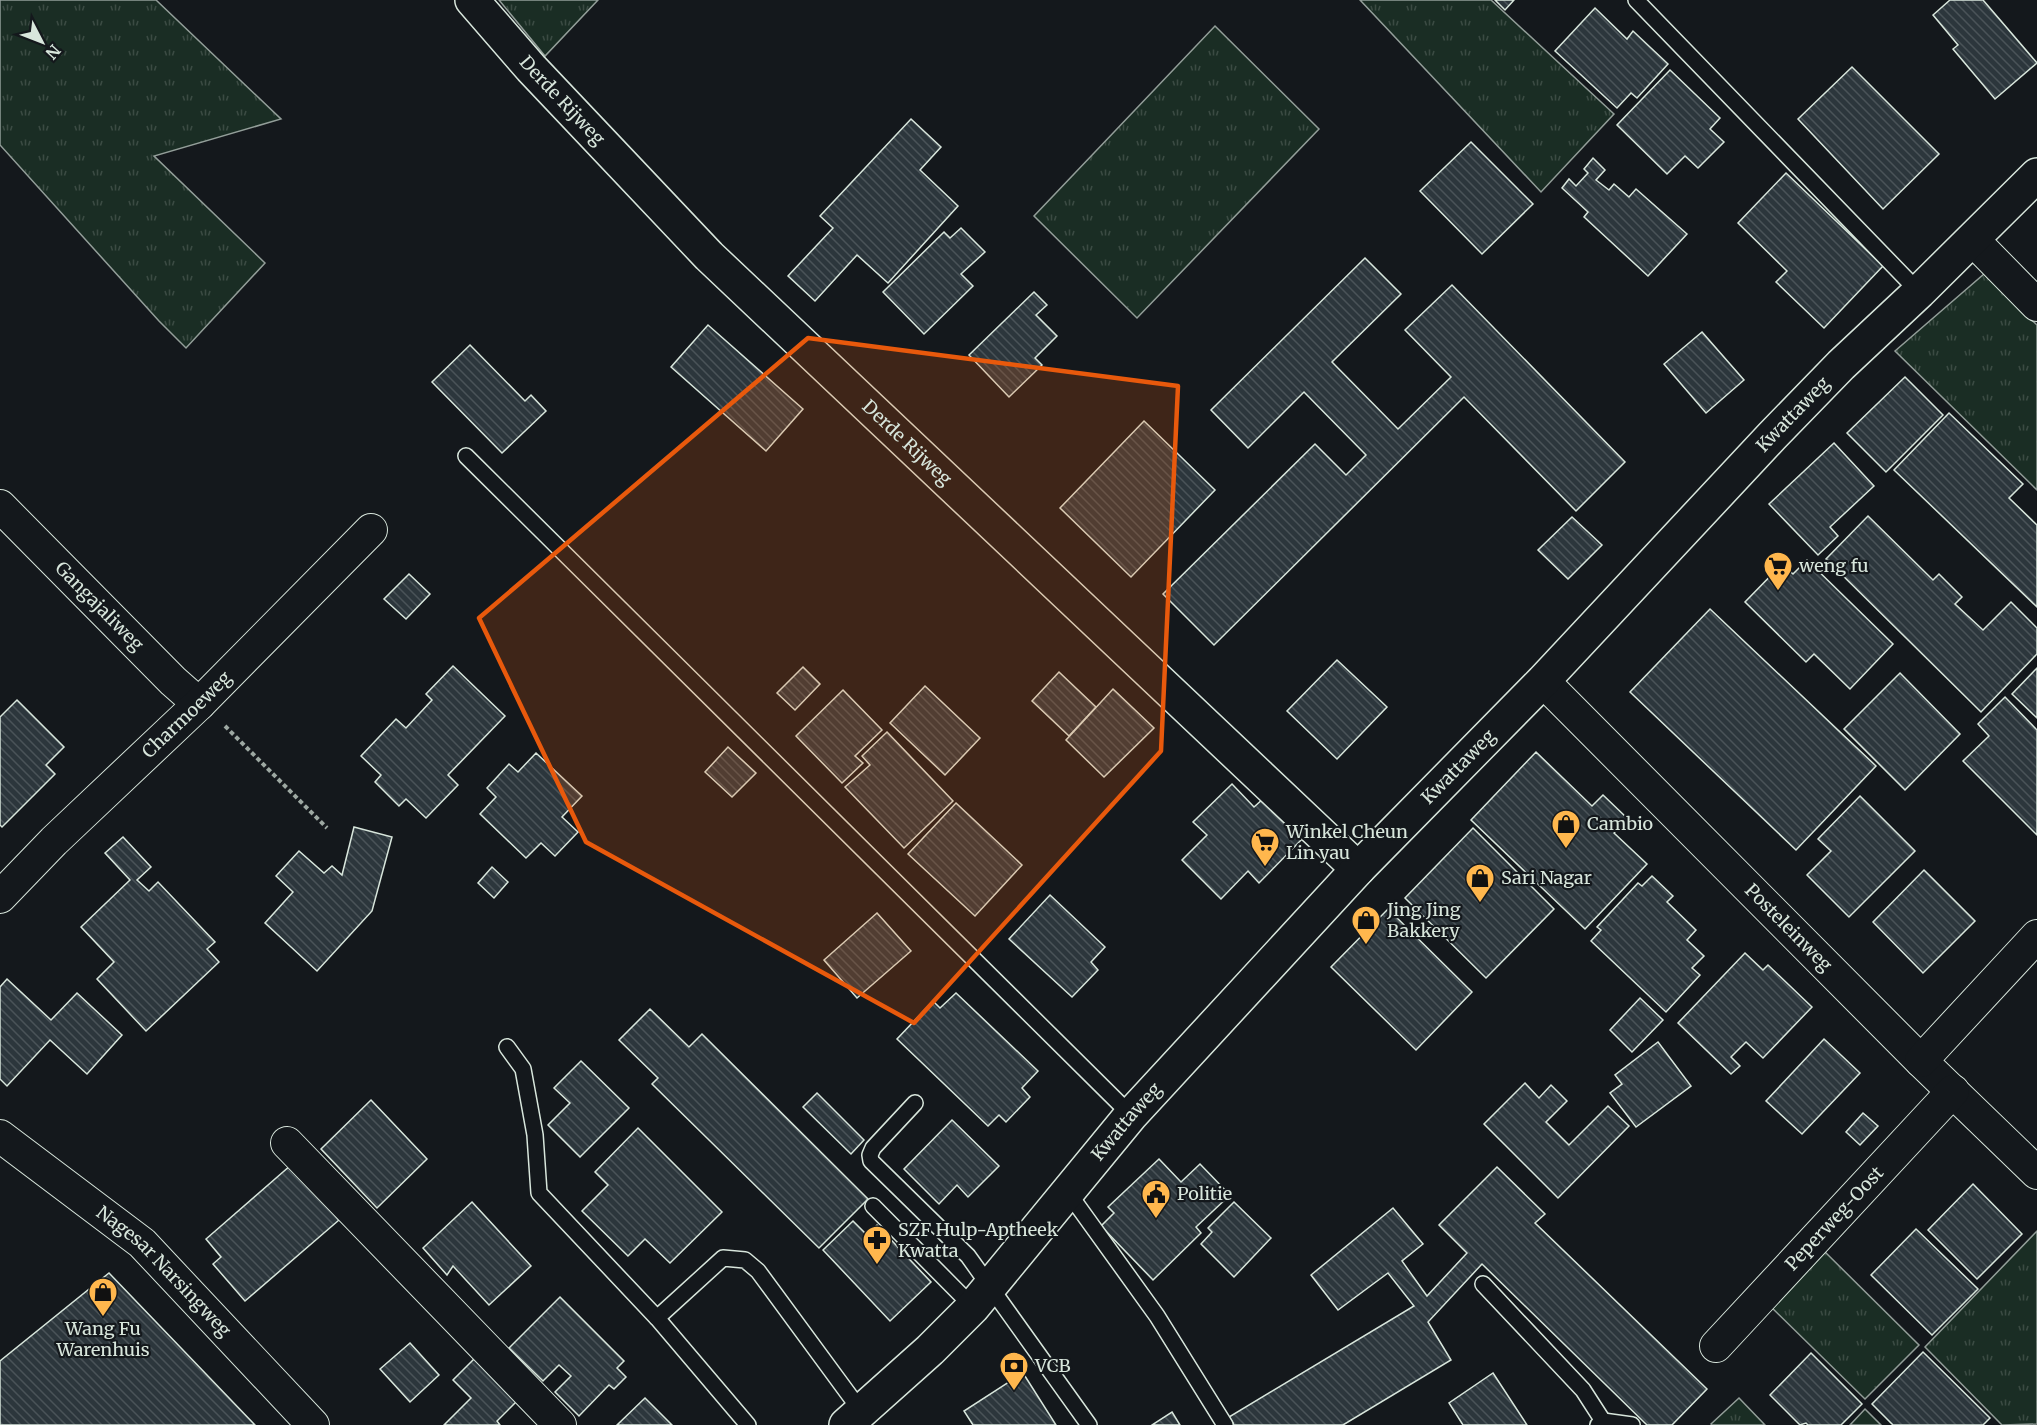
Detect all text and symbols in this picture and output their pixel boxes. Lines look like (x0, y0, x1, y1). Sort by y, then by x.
north arrow (12, 12, 72, 72)
text: N (41, 41, 65, 64)
street label: Derde Rijweg (515, 51, 610, 150)
street label: Kwattaweg (1751, 372, 1834, 457)
street label: Derde Rijweg (858, 395, 957, 490)
supermarket icon: weng fu (1762, 550, 1794, 592)
place label: weng fu (1798, 554, 1869, 577)
street label: Gangajaliweg (50, 556, 149, 656)
street label: Charmoeweg (137, 666, 236, 763)
street label: Kwattaweg (1416, 724, 1500, 809)
shop icon: Cambio (1550, 808, 1582, 850)
place label: Cambio (1587, 812, 1653, 835)
place label: Winkel Cheun Lin yau (1285, 820, 1408, 864)
supermarket icon: Winkel Cheun Lin yau (1249, 826, 1281, 868)
shop icon: Sari Nagar (1464, 862, 1496, 904)
place label: Sari Nagar (1501, 866, 1592, 889)
street label: Posteleinweg (1740, 879, 1837, 976)
place label: Jing Jing Bakkery (1386, 898, 1461, 942)
shop icon: Jing Jing Bakkery (1350, 904, 1382, 946)
street label: Kwattaweg (1086, 1077, 1166, 1165)
street label: Peperweg-Oost (1780, 1161, 1888, 1275)
public building icon: Politie (1140, 1178, 1172, 1220)
place label: Politie (1177, 1182, 1232, 1205)
street label: Nagesar Narsingweg (92, 1201, 236, 1342)
place label: SZF Hulp-Aptheek Kwatta (898, 1218, 1059, 1262)
pharmacy icon: SZF Hulp-Aptheek Kwatta (861, 1224, 893, 1266)
shop icon: Wang Fu Warenhuis (87, 1276, 119, 1318)
place label: Wang Fu Warenhuis (55, 1317, 150, 1361)
bank icon: VCB (998, 1350, 1030, 1392)
place label: VCB (1034, 1354, 1070, 1377)

